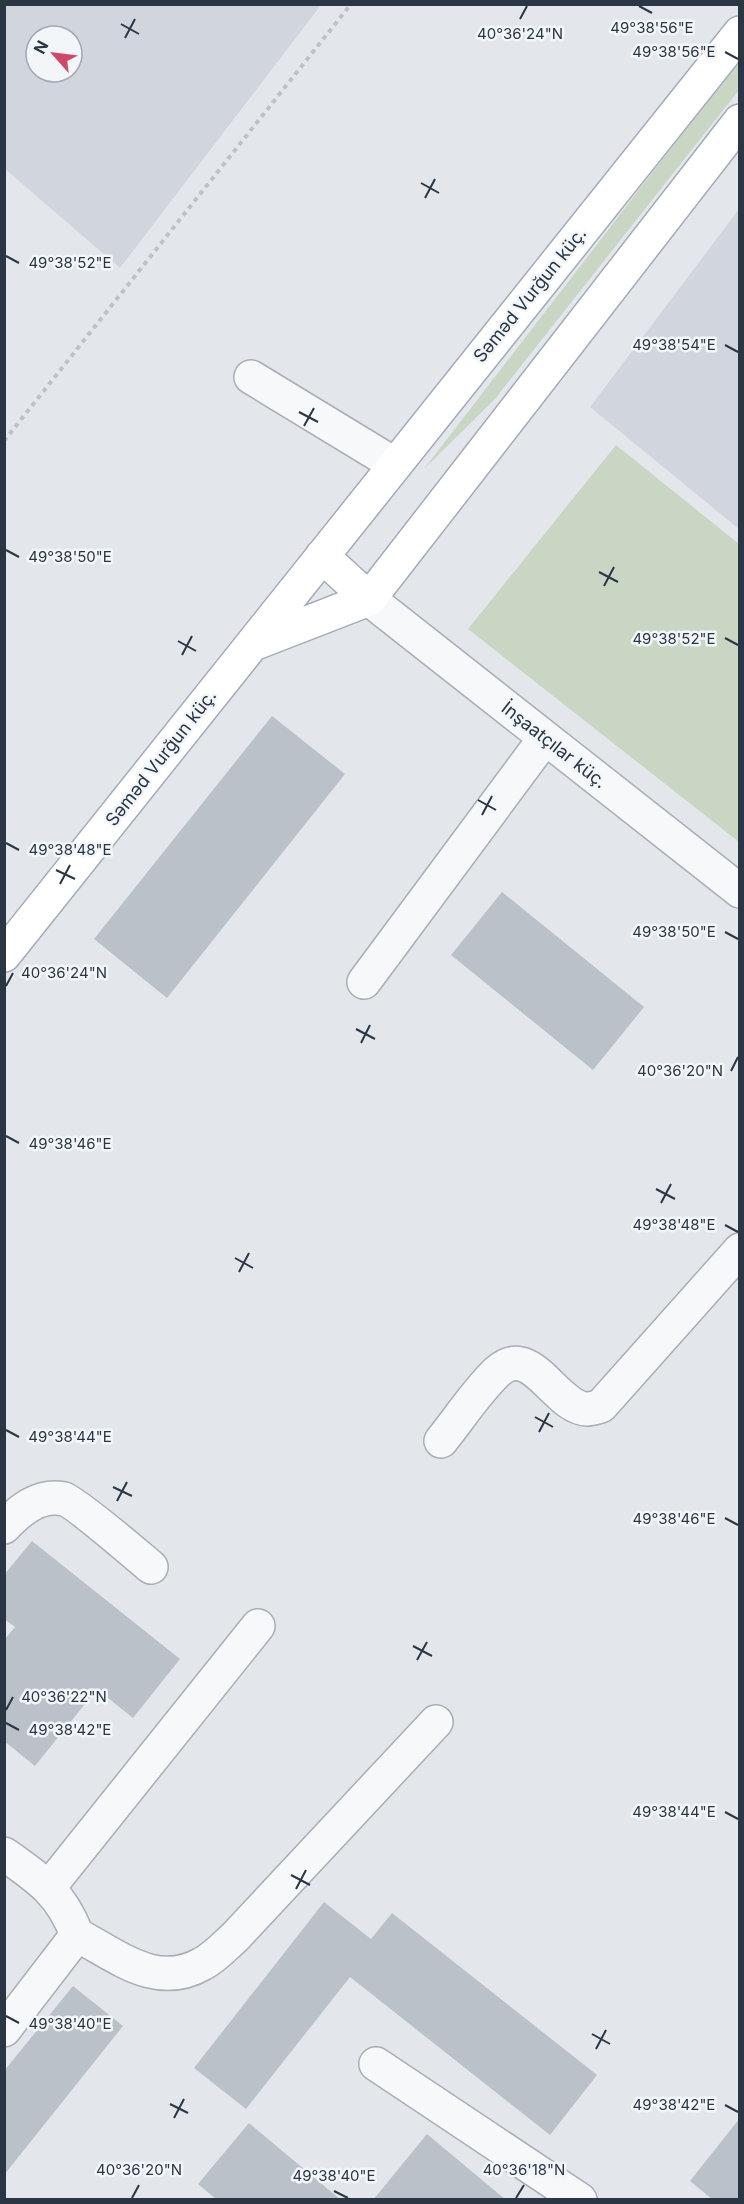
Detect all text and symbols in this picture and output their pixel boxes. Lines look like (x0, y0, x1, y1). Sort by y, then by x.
text: 49°38'56"E (610, 18, 694, 37)
north arrow (24, 24, 84, 84)
text: 40°36'24"N (477, 24, 563, 43)
text: N (29, 37, 52, 57)
text: 49°38'56"E (632, 42, 716, 61)
street label: Səməd Vurğun küç. (469, 223, 590, 366)
text: 49°38'52"E (28, 253, 112, 272)
text: 49°38'54"E (632, 335, 716, 354)
text: 49°38'50"E (28, 547, 112, 566)
text: 49°38'52"E (632, 629, 716, 648)
street label: Səməd Vurğun küç. (101, 685, 220, 830)
street label: İnşaatçılar küç. (497, 696, 612, 792)
text: 49°38'48"E (29, 840, 111, 859)
text: 49°38'50"E (632, 922, 716, 941)
text: 40°36'24"N (21, 963, 107, 982)
text: 40°36'20"N (637, 1061, 723, 1080)
text: 49°38'46"E (29, 1134, 111, 1153)
text: 49°38'48"E (633, 1215, 715, 1234)
text: 49°38'44"E (28, 1427, 112, 1446)
text: 49°38'46"E (633, 1509, 715, 1528)
text: 40°36'22"N (21, 1687, 107, 1706)
text: 49°38'42"E (29, 1720, 111, 1739)
text: 49°38'44"E (632, 1802, 716, 1821)
text: 49°38'40"E (28, 2014, 112, 2033)
text: 49°38'42"E (633, 2095, 715, 2114)
text: 40°36'20"N (96, 2160, 182, 2179)
text: 40°36'18"N (483, 2160, 565, 2179)
text: 49°38'40"E (292, 2166, 376, 2185)

